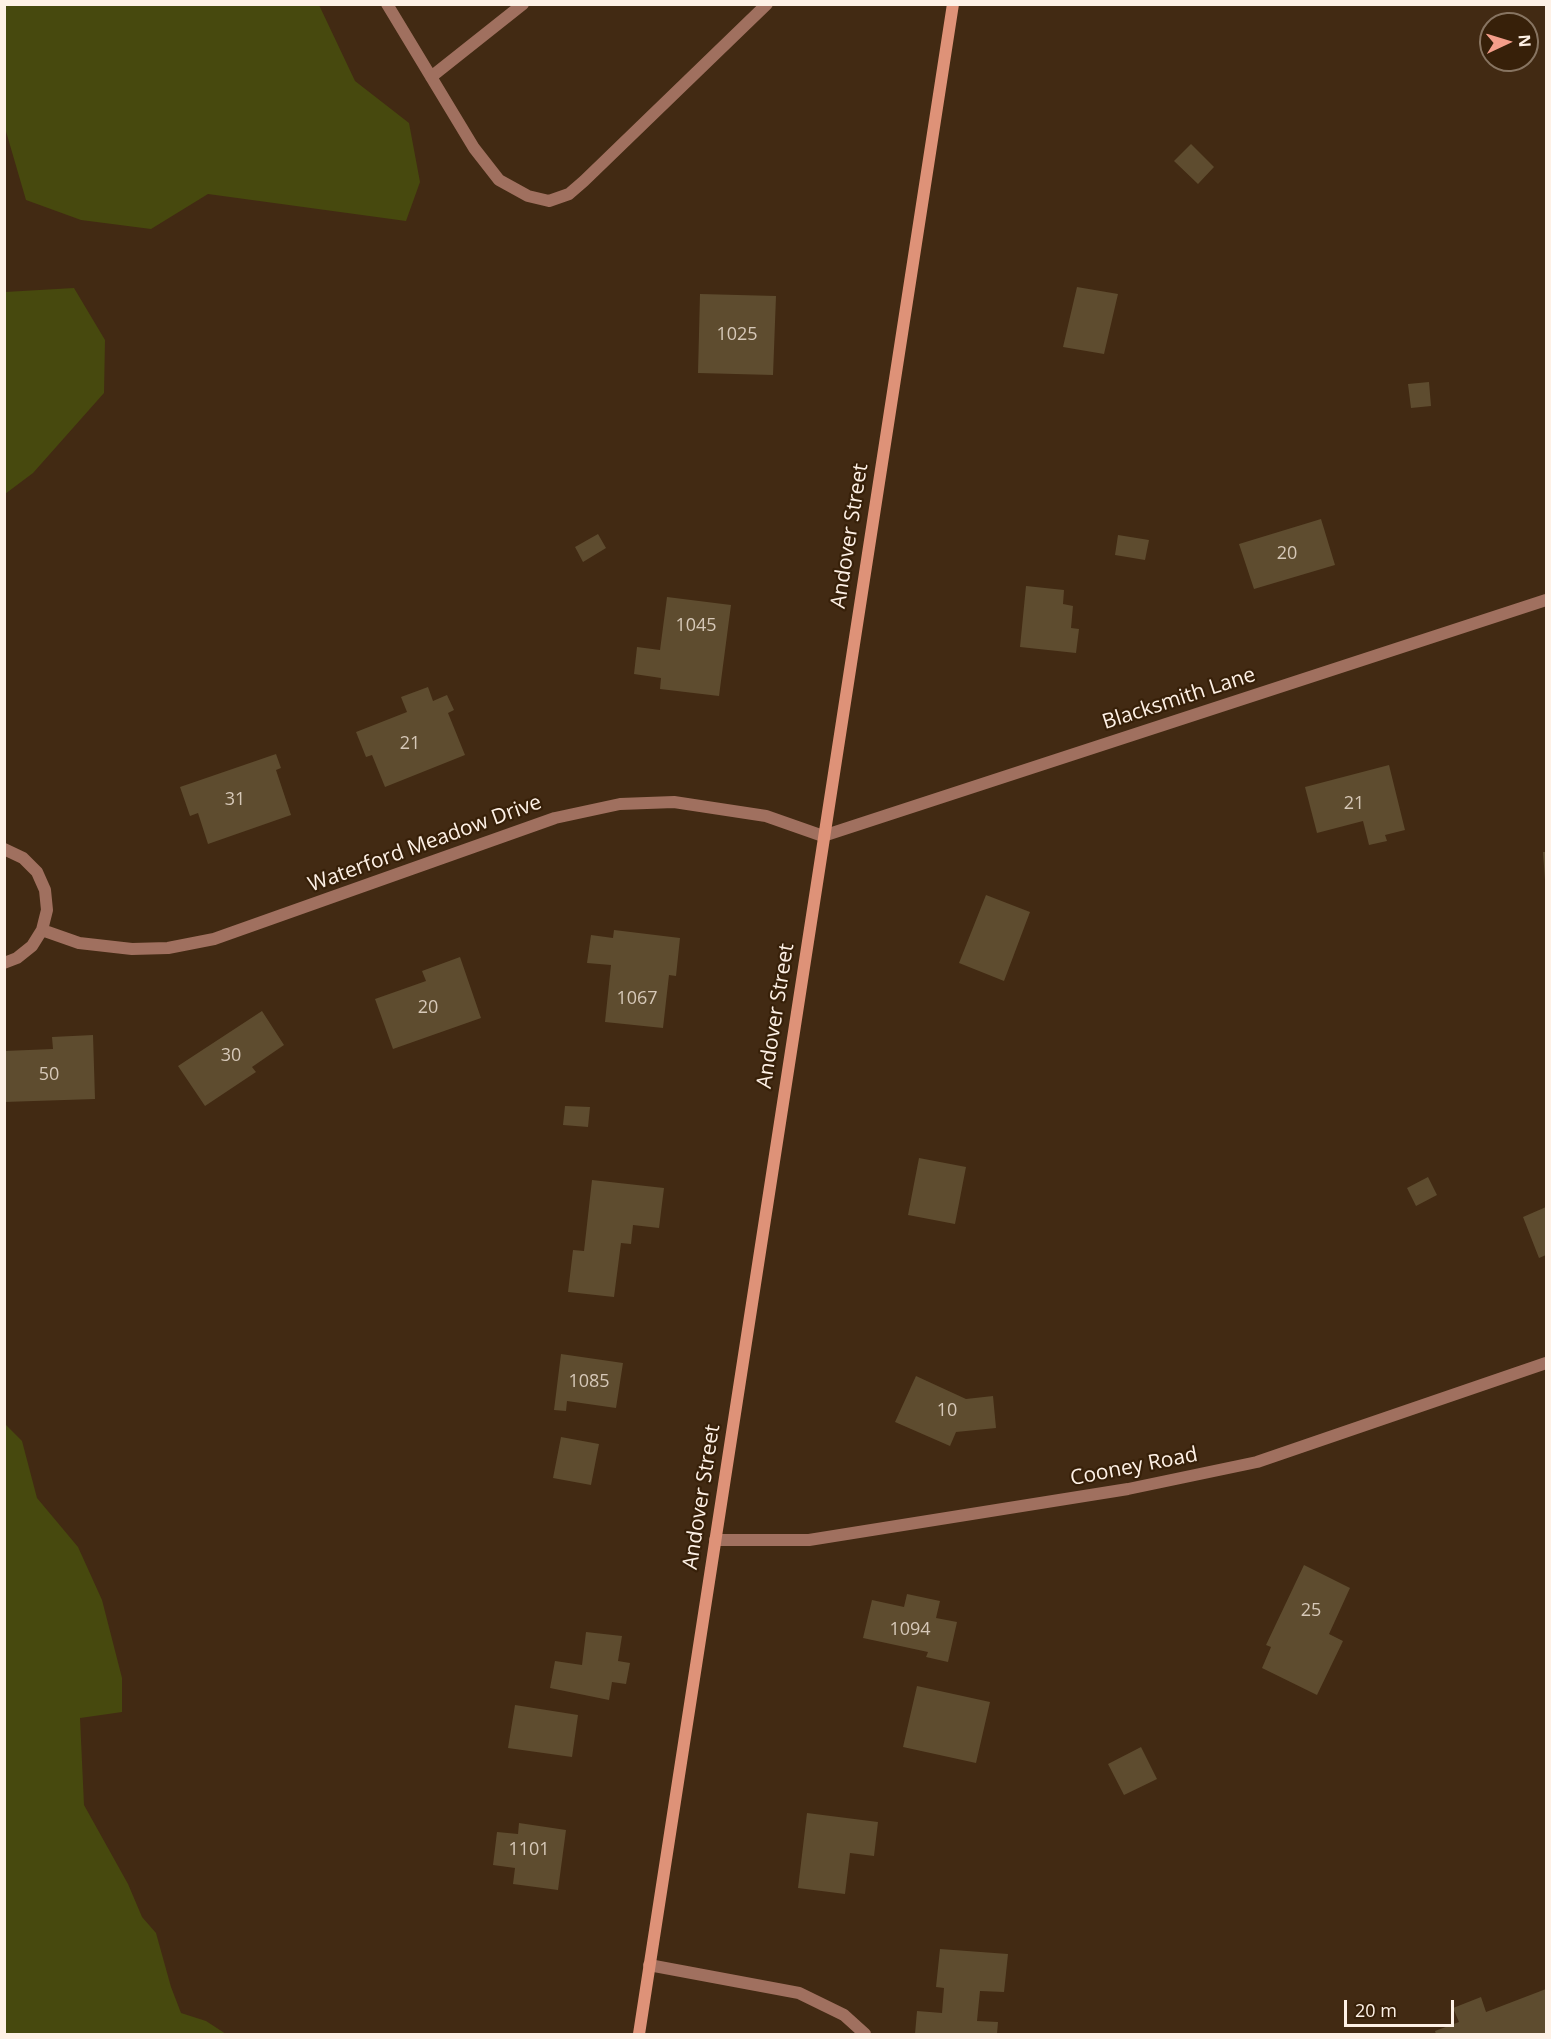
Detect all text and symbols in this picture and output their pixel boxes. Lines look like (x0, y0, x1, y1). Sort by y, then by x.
north arrow (1479, 12, 1539, 72)
text: N (1514, 34, 1536, 48)
house number: 1025 (716, 324, 758, 346)
street label: Andover Street (826, 462, 874, 610)
house number: 20 (1277, 543, 1297, 565)
house number: 1045 (675, 615, 717, 637)
street label: Blacksmith Lane (1099, 662, 1259, 736)
house number: 21 (400, 733, 420, 755)
house number: 31 (225, 789, 245, 811)
street label: Waterford Meadow Drive (305, 790, 545, 898)
house number: 21 (1344, 793, 1364, 815)
street label: Andover Street (752, 942, 800, 1090)
house number: 1067 (616, 988, 658, 1010)
house number: 20 (418, 997, 438, 1019)
house number: 30 (221, 1045, 241, 1067)
house number: 50 (39, 1064, 59, 1086)
house number: 1085 (568, 1371, 610, 1393)
house number: 10 (937, 1400, 957, 1422)
street label: Andover Street (678, 1423, 726, 1571)
street label: Cooney Road (1068, 1442, 1200, 1492)
house number: 25 (1301, 1600, 1321, 1622)
house number: 1094 (889, 1619, 931, 1641)
house number: 1101 (508, 1839, 550, 1861)
scale bar (1347, 1988, 1456, 2026)
text: 20 m (1355, 1998, 1397, 2022)

